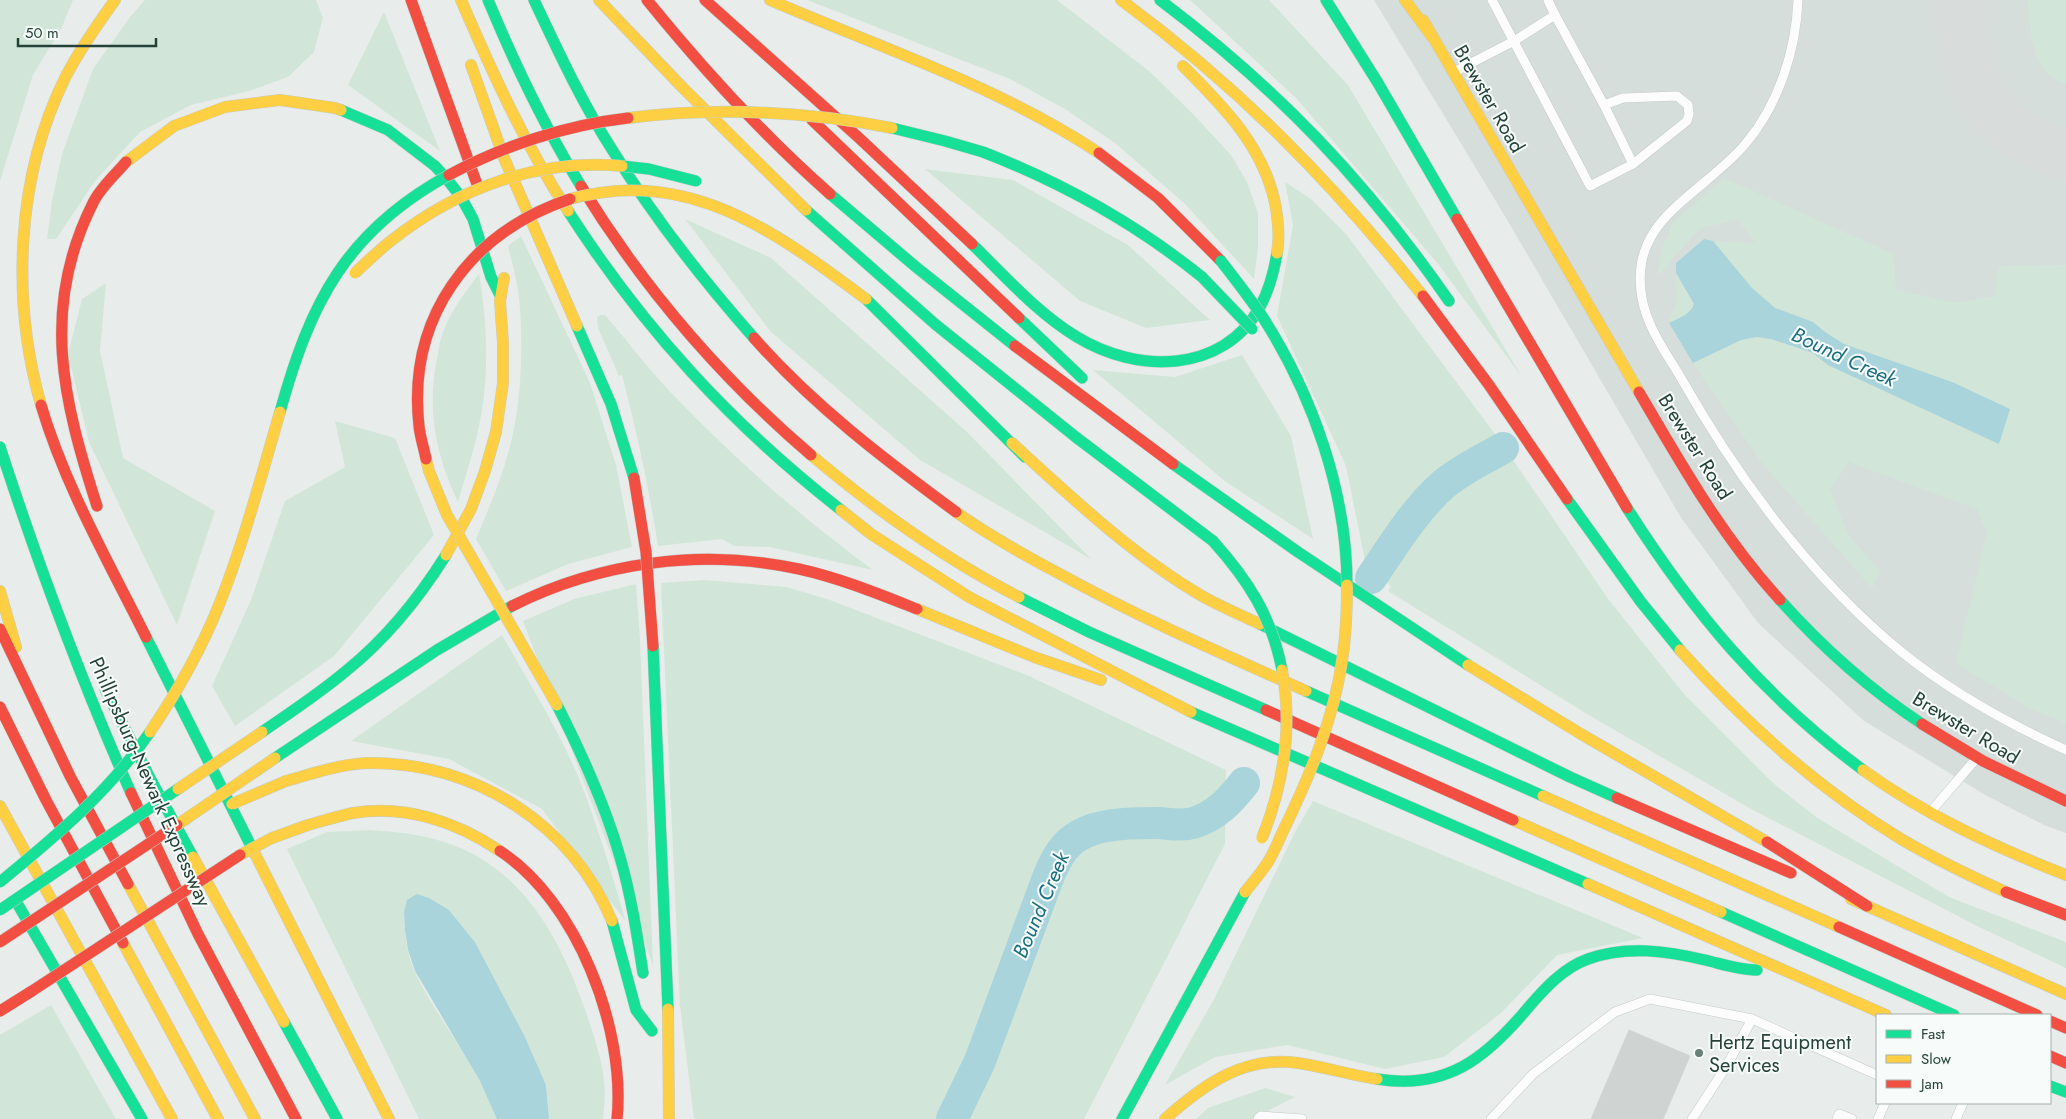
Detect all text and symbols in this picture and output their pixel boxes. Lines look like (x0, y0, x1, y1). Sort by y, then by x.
scale bar (18, 15, 155, 47)
text: 50 m (25, 22, 59, 44)
street label: Brewster Road (1446, 40, 1532, 158)
water label: Bound Creek (1787, 320, 1902, 395)
street label: Brewster Road (1651, 388, 1739, 506)
street label: Phillipsburg-Newark Expressway (82, 653, 218, 912)
street label: Brewster Road (1907, 685, 2025, 771)
water label: Bound Creek (1005, 846, 1077, 963)
legend (1876, 1014, 2051, 1104)
text: Fast (1921, 1023, 1945, 1045)
place label: Hertz Equipment Services (1709, 1028, 1851, 1080)
marker: Hertz Equipment Services (1693, 1047, 1705, 1059)
text: Slow (1921, 1048, 1952, 1070)
text: Jam (1919, 1073, 1944, 1095)

